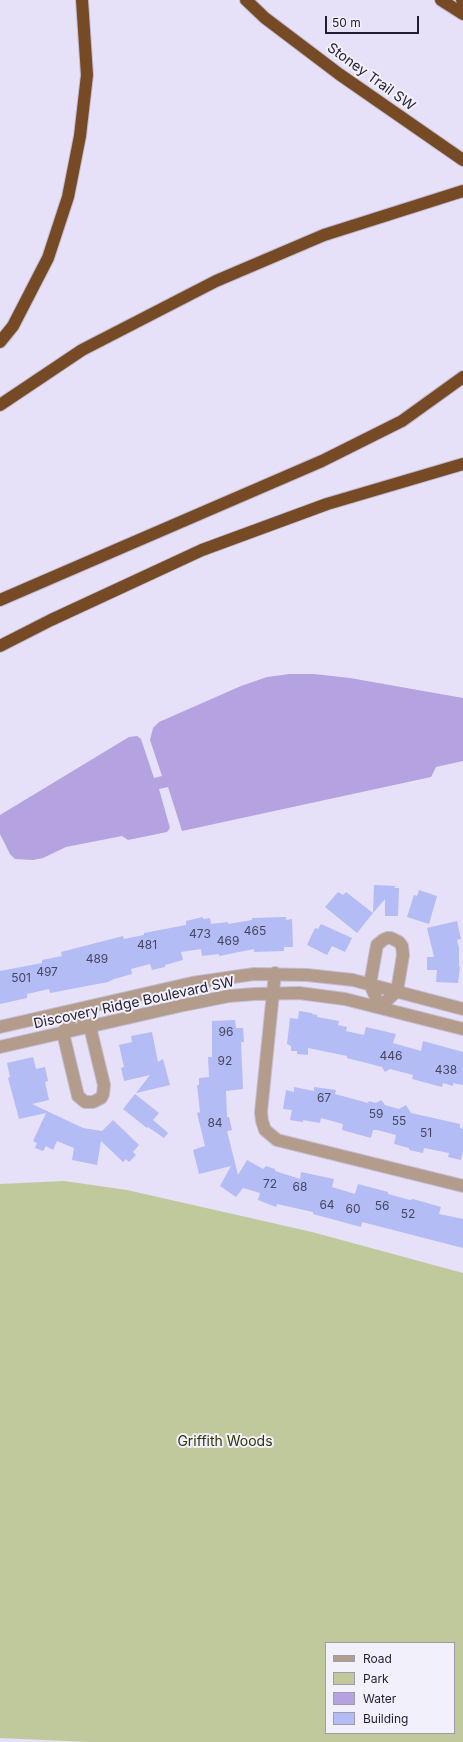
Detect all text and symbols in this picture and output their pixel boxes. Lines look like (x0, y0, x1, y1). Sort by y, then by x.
scale bar (327, 8, 421, 34)
text: 50 m (332, 15, 361, 30)
street label: Stoney Trail SW (324, 39, 418, 115)
house number: 465 (244, 924, 266, 938)
house number: 473 (189, 927, 211, 941)
house number: 469 (217, 934, 239, 948)
house number: 481 (137, 938, 157, 952)
house number: 489 (86, 952, 108, 966)
house number: 497 (36, 965, 58, 979)
house number: 501 (11, 971, 31, 985)
street label: Discovery Ridge Boulevard SW (32, 973, 236, 1033)
house number: 96 (219, 1025, 233, 1039)
house number: 446 (380, 1049, 402, 1063)
house number: 92 (218, 1054, 232, 1068)
house number: 438 (435, 1063, 457, 1077)
house number: 67 (317, 1091, 331, 1105)
house number: 59 (369, 1107, 383, 1121)
house number: 55 (392, 1114, 406, 1128)
house number: 84 (207, 1116, 223, 1130)
house number: 51 (420, 1126, 432, 1140)
house number: 72 (263, 1177, 277, 1191)
house number: 68 (293, 1180, 307, 1194)
house number: 64 (319, 1198, 335, 1212)
house number: 56 (375, 1199, 389, 1213)
house number: 60 (345, 1202, 361, 1216)
house number: 52 (401, 1207, 415, 1221)
park label: Griffith Woods (177, 1434, 273, 1450)
legend (325, 1642, 455, 1734)
text: Road (363, 1651, 392, 1666)
text: Park (363, 1671, 389, 1686)
text: Water (363, 1691, 396, 1706)
text: Building (363, 1711, 408, 1726)

